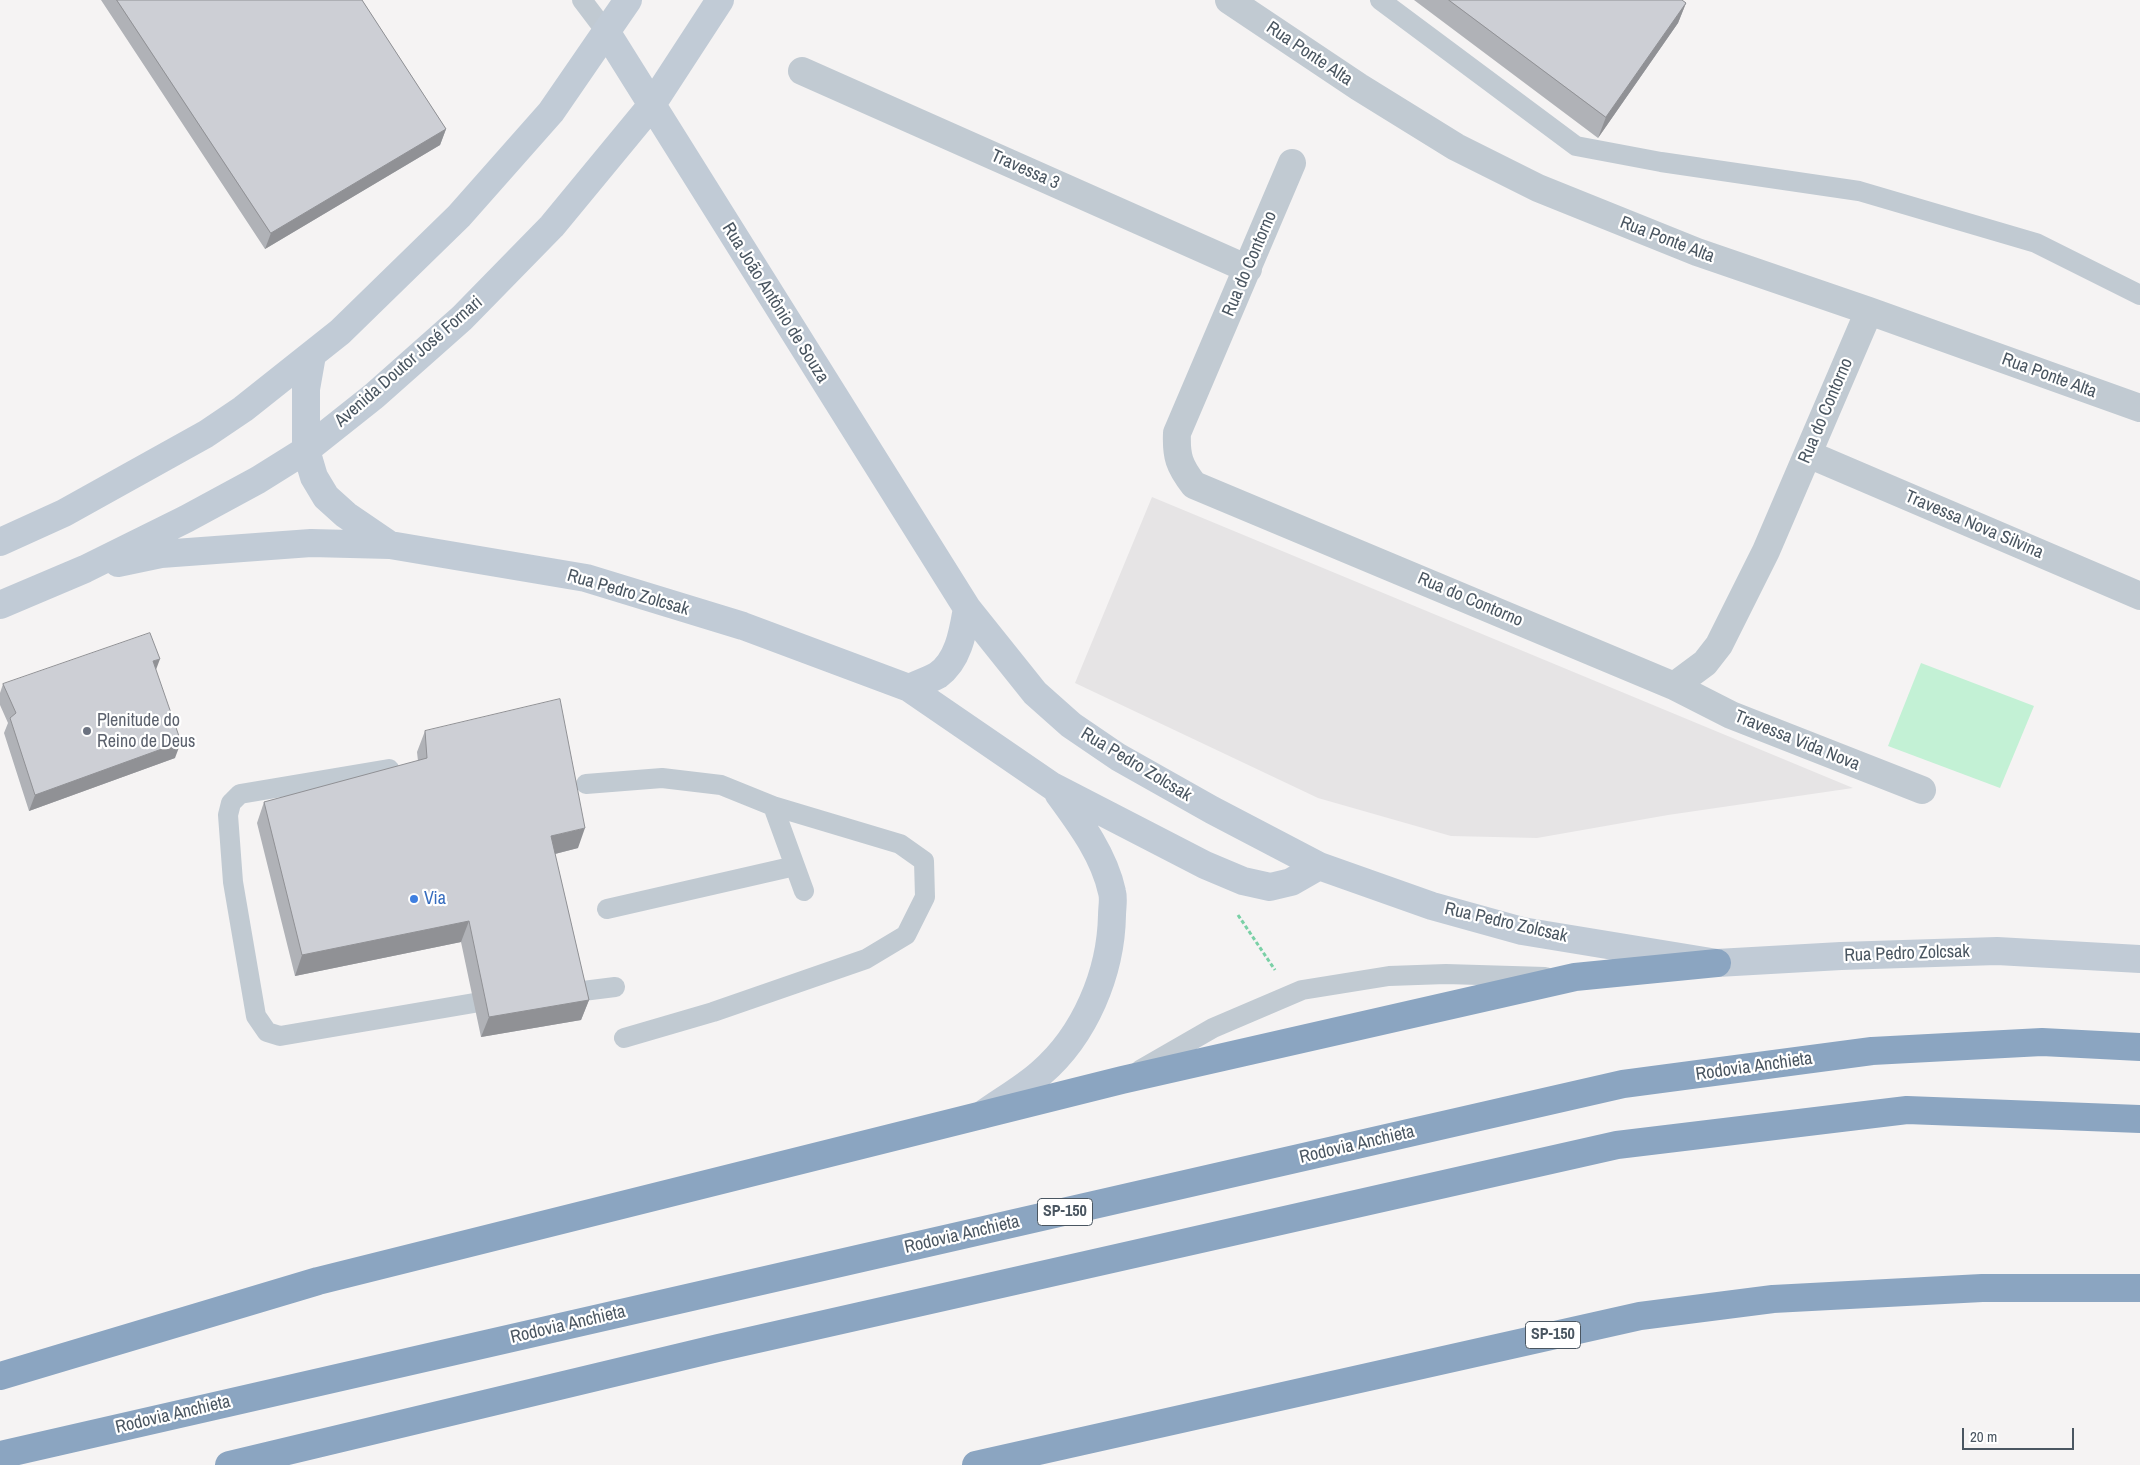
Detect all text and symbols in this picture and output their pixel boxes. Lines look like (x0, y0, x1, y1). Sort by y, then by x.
street label: Rua Ponte Alta (1262, 17, 1356, 91)
street label: Travessa 3 (988, 145, 1062, 195)
street label: Rua do Contorno (1218, 208, 1282, 320)
street label: Rua Ponte Alta (1617, 212, 1717, 268)
street label: Rua João Antônio de Souza (717, 219, 833, 387)
street label: Avenida Doutor José Fornari (331, 292, 487, 432)
street label: Rua Ponte Alta (1999, 349, 2099, 403)
street label: Rua do Contorno (1794, 355, 1858, 467)
street label: Travessa Nova Silvina (1902, 486, 2046, 564)
street label: Rua Pedro Zolcsak (565, 565, 691, 621)
street label: Rua do Contorno (1414, 568, 1526, 632)
street label: Travessa Vida Nova (1731, 706, 1863, 776)
place label: Plenitude do Reino de Deus (97, 710, 195, 752)
street label: Rua Pedro Zolcsak (1077, 723, 1195, 807)
marker: Plenitude do Reino de Deus (81, 725, 93, 737)
place label: Via (424, 888, 446, 910)
marker: Via (408, 893, 420, 905)
street label: Rua Pedro Zolcsak (1442, 898, 1570, 948)
street label: Rua Pedro Zolcsak (1844, 941, 1970, 967)
street label: Rodovia Anchieta (1694, 1048, 1814, 1086)
street label: Rodovia Anchieta (1297, 1121, 1417, 1169)
road number: SP-150 (1038, 1198, 1092, 1226)
street label: Rodovia Anchieta (902, 1211, 1022, 1259)
street label: Rodovia Anchieta (508, 1301, 628, 1349)
road number: SP-150 (1526, 1322, 1580, 1348)
street label: Rodovia Anchieta (113, 1391, 233, 1439)
scale bar (1965, 1418, 2078, 1450)
text: 20 m (1970, 1426, 1997, 1447)

